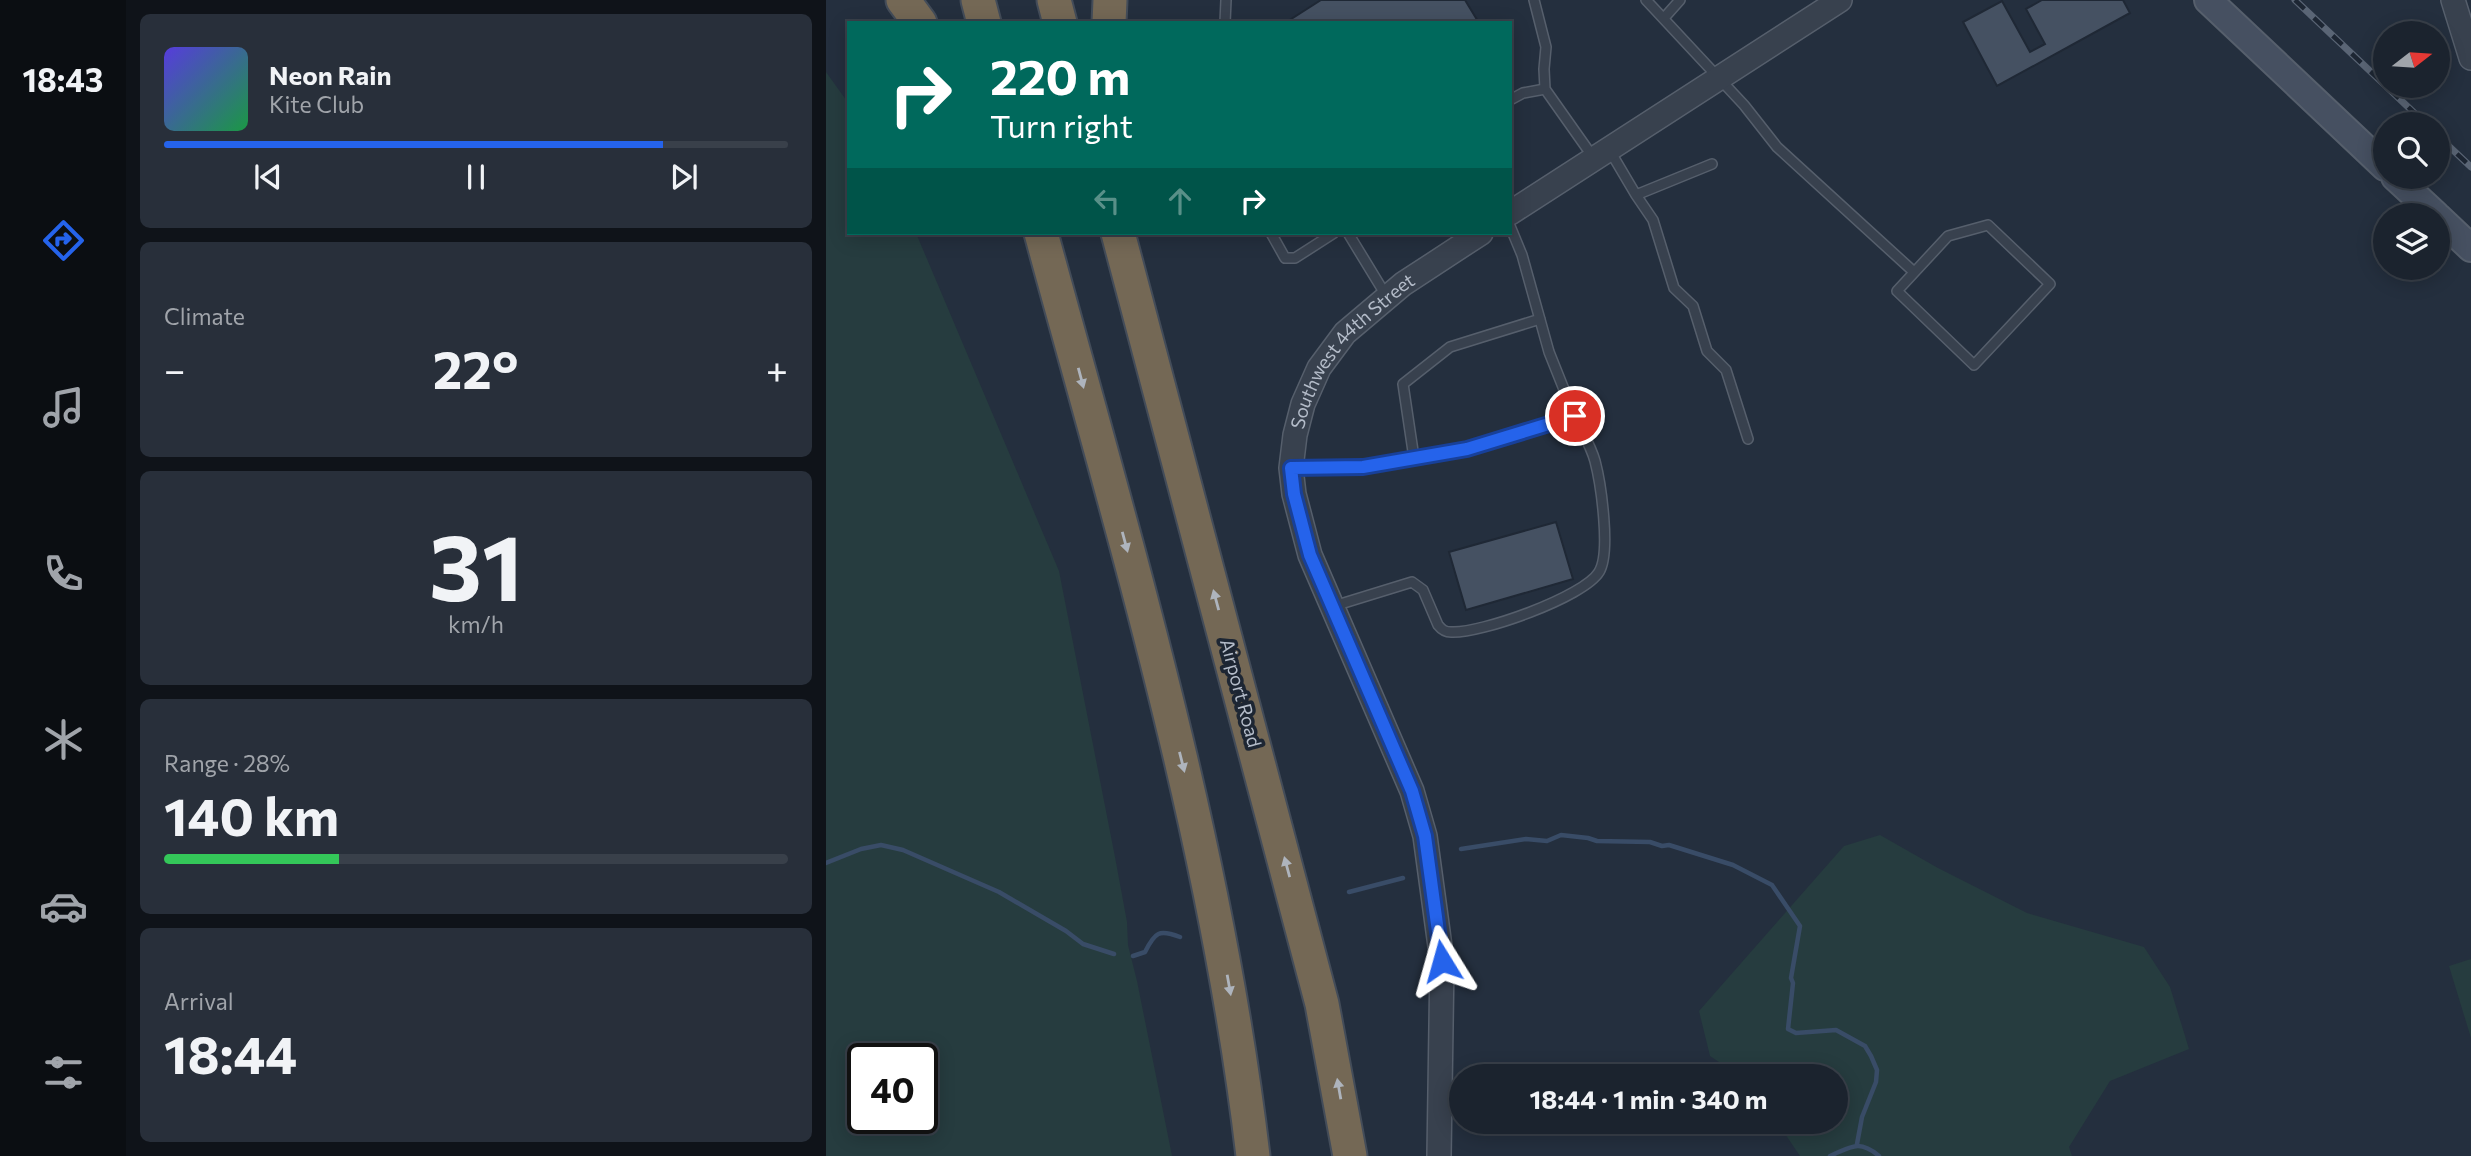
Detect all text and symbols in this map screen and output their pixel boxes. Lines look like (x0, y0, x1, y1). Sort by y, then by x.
north arrow (2373, 21, 2450, 98)
map controls (2373, 21, 2450, 280)
text: 220 m (990, 45, 1130, 105)
icon: right (875, 49, 966, 140)
text: 18:43 (22, 59, 104, 99)
text: Neon Rain (269, 59, 392, 90)
text: Kite Club (269, 90, 364, 118)
text: Turn right (990, 105, 1133, 145)
button: search (2373, 112, 2450, 189)
icon: previous (249, 158, 287, 196)
icon: pause (457, 158, 495, 196)
icon: next (665, 158, 703, 196)
icon: left (1088, 182, 1126, 220)
icon: ahead (1161, 182, 1199, 220)
icon: right (1234, 182, 1272, 220)
button: layers (2373, 203, 2450, 280)
icon: directions (39, 216, 88, 265)
street label: Southwest 44th Street (1285, 268, 1419, 431)
text: Climate (164, 302, 245, 330)
text: 22° (433, 336, 518, 400)
text: − (164, 345, 186, 392)
text: + (766, 345, 788, 392)
one-way arrow (1076, 368, 1086, 389)
icon: music (39, 383, 88, 432)
pin (1545, 386, 1605, 446)
icon: arrive (1556, 397, 1594, 435)
text: 31 (429, 508, 523, 620)
one-way arrow (1120, 531, 1131, 553)
icon: phone (39, 549, 88, 598)
one-way arrow (1211, 589, 1221, 610)
text: km/h (448, 610, 504, 638)
street label: Airport Road (1216, 636, 1267, 750)
icon: climate (39, 715, 88, 764)
text: Range · 28% (164, 749, 290, 777)
one-way arrow (1178, 752, 1188, 773)
text: 140 km (164, 783, 339, 847)
one-way arrow (1281, 856, 1292, 878)
icon: car (39, 882, 88, 931)
position arrow (1405, 924, 1479, 998)
one-way arrow (1224, 974, 1235, 996)
text: Arrival (164, 987, 234, 1015)
text: 18:44 (164, 1021, 297, 1085)
speed limit sign: 40 (847, 1043, 938, 1134)
icon: filters (39, 1048, 88, 1097)
one-way arrow (1333, 1078, 1344, 1100)
text: 18:44 · 1 min · 340 m (1530, 1083, 1767, 1114)

